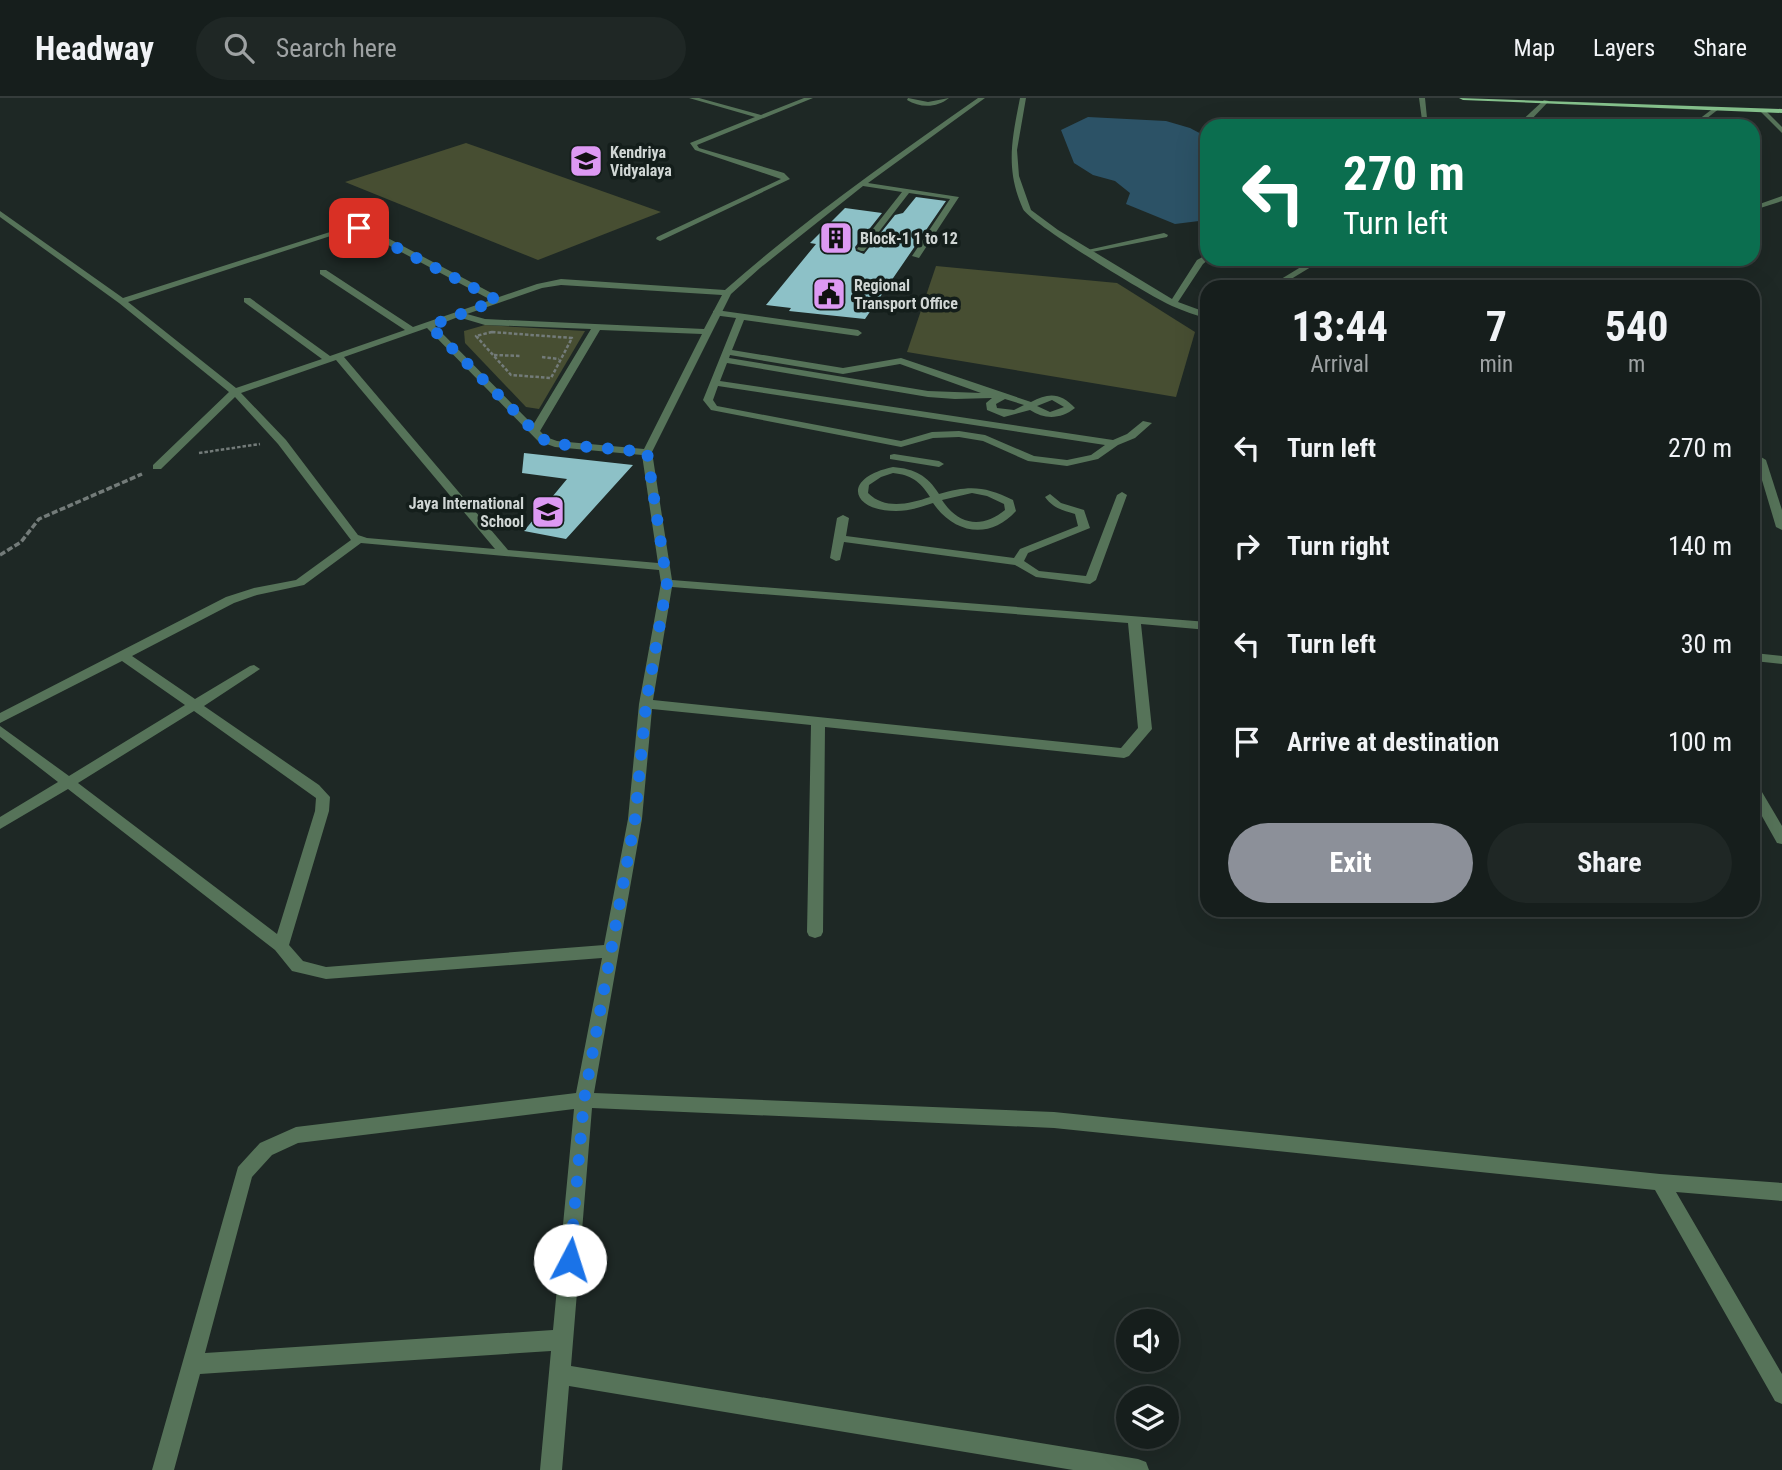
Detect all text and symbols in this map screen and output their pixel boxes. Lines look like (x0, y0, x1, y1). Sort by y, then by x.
search box (196, 17, 686, 80)
text: Headway (35, 29, 154, 68)
icon: search (220, 29, 258, 67)
text: Search here (276, 33, 397, 63)
text: Map (1514, 34, 1555, 62)
text: Layers (1593, 34, 1655, 62)
text: Share (1693, 34, 1747, 62)
school or university icon: Kendriya Vidyalaya (567, 142, 605, 180)
place label: Kendriya Vidyalaya (610, 143, 672, 180)
text: 270 m (1343, 145, 1465, 202)
icon: left (1228, 147, 1319, 238)
pin (329, 198, 389, 258)
text: Turn left (1343, 204, 1448, 242)
icon: arrive (340, 209, 378, 247)
building icon: Block-1 1 to 12 (817, 219, 855, 257)
place label: Block-1 1 to 12 (860, 229, 958, 248)
public building icon: Regional Transport Office (810, 275, 848, 313)
place label: Regional Transport Office (854, 276, 958, 313)
text: 13:44 (1292, 302, 1388, 351)
text: 7 (1486, 302, 1507, 351)
text: 540 (1605, 302, 1668, 351)
text: Arrival (1310, 351, 1369, 378)
text: min (1479, 351, 1513, 378)
text: m (1628, 351, 1645, 378)
icon: left (1228, 429, 1266, 467)
text: Turn left (1287, 433, 1376, 463)
text: 270 m (1668, 433, 1732, 463)
school or university icon: Jaya International School (529, 493, 567, 531)
place label: Jaya International School (409, 494, 524, 531)
icon: right (1228, 527, 1266, 565)
text: Turn right (1287, 531, 1389, 561)
text: 140 m (1668, 531, 1732, 561)
icon: left (1228, 625, 1266, 663)
text: Turn left (1287, 629, 1376, 659)
text: 30 m (1681, 629, 1732, 659)
icon: arrive (1228, 723, 1266, 761)
text: Arrive at destination (1287, 727, 1499, 757)
text: 100 m (1668, 727, 1732, 757)
button: Exit (1228, 823, 1473, 903)
button: Share (1487, 823, 1732, 903)
position arrow (533, 1223, 607, 1297)
map controls (1116, 1309, 1179, 1449)
button: sound (1116, 1309, 1179, 1372)
button: layers (1116, 1386, 1179, 1449)

